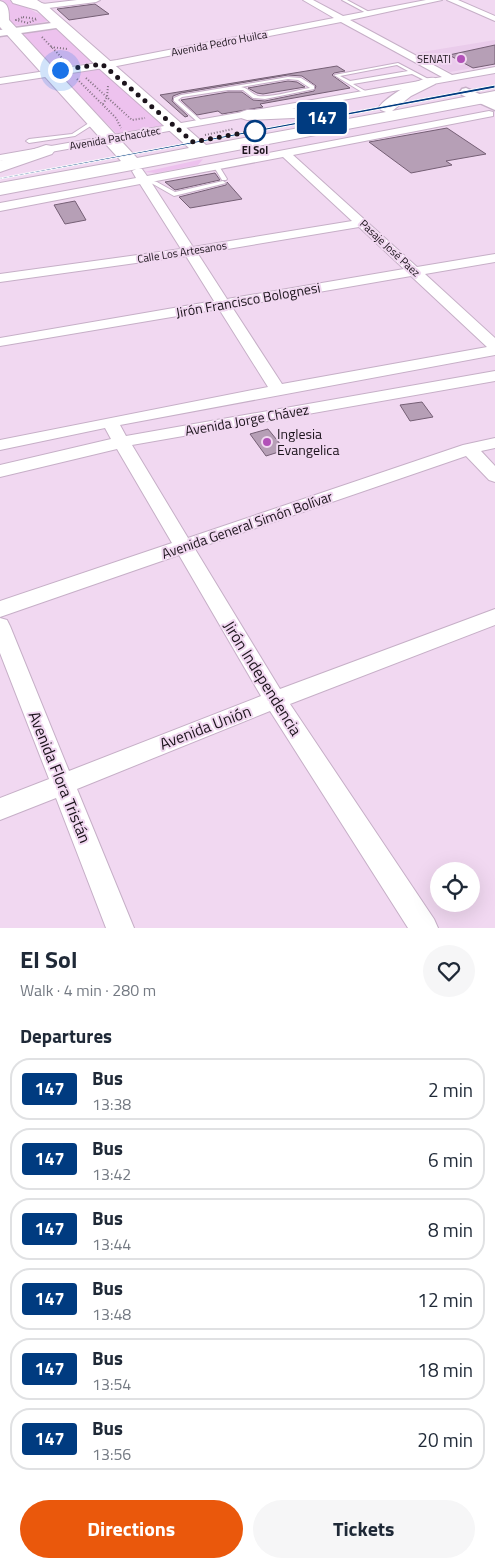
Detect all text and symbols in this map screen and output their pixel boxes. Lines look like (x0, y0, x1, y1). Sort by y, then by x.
street label: Avenida Pedro Huilca (170, 26, 269, 60)
place label: SENATI (417, 51, 451, 67)
marker: SENATI (455, 53, 467, 65)
your location (48, 58, 73, 83)
line badge: 147 (293, 102, 351, 134)
text: 147 (307, 104, 337, 131)
marker: El Sol (244, 120, 266, 142)
street label: Avenida Pachacútec (68, 122, 162, 154)
place label: El Sol (242, 142, 268, 158)
street label: Pasaje José Paez (356, 216, 424, 280)
street label: Calle Los Artesanos (136, 237, 228, 267)
street label: Jirón Francisco Bolognesi (174, 276, 322, 323)
street label: Avenida Jorge Chávez (183, 398, 311, 441)
place label: Inglesia Evangelica (277, 423, 339, 460)
marker: Inglesia Evangelica (261, 436, 273, 448)
street label: Avenida General Simón Bolívar (159, 485, 335, 564)
street label: Jirón Independencia (218, 616, 308, 740)
street label: Avenida Unión (156, 699, 254, 755)
street label: Avenida Flora Tristán (23, 707, 97, 847)
map controls (430, 862, 480, 912)
button: locate (430, 862, 480, 912)
text: El Sol (20, 941, 77, 977)
button: heart (423, 945, 475, 997)
text: Walk · 4 min · 280 m (20, 978, 156, 1002)
text: Departures (20, 1021, 112, 1050)
text: Bus (92, 1063, 123, 1092)
text: 147 (34, 1075, 65, 1102)
text: 2 min (428, 1075, 473, 1104)
text: 13:38 (92, 1092, 131, 1116)
text: Bus (92, 1133, 123, 1162)
text: 147 (34, 1145, 65, 1172)
text: 6 min (428, 1145, 473, 1174)
text: 13:42 (92, 1162, 131, 1186)
text: Bus (92, 1203, 123, 1232)
text: 147 (34, 1215, 65, 1242)
text: 8 min (428, 1215, 473, 1244)
text: 13:44 (92, 1232, 131, 1256)
text: Bus (92, 1273, 123, 1302)
text: 147 (34, 1285, 65, 1312)
text: 12 min (417, 1285, 473, 1314)
text: 13:48 (92, 1302, 131, 1326)
text: Bus (92, 1343, 123, 1372)
text: 147 (34, 1355, 65, 1382)
text: 18 min (417, 1355, 473, 1384)
text: 13:54 (92, 1372, 131, 1396)
text: Bus (92, 1413, 123, 1442)
text: 147 (34, 1425, 65, 1452)
text: 20 min (417, 1425, 473, 1454)
text: 13:56 (92, 1442, 131, 1466)
button: Directions (20, 1500, 243, 1558)
button: Tickets (253, 1500, 475, 1558)

